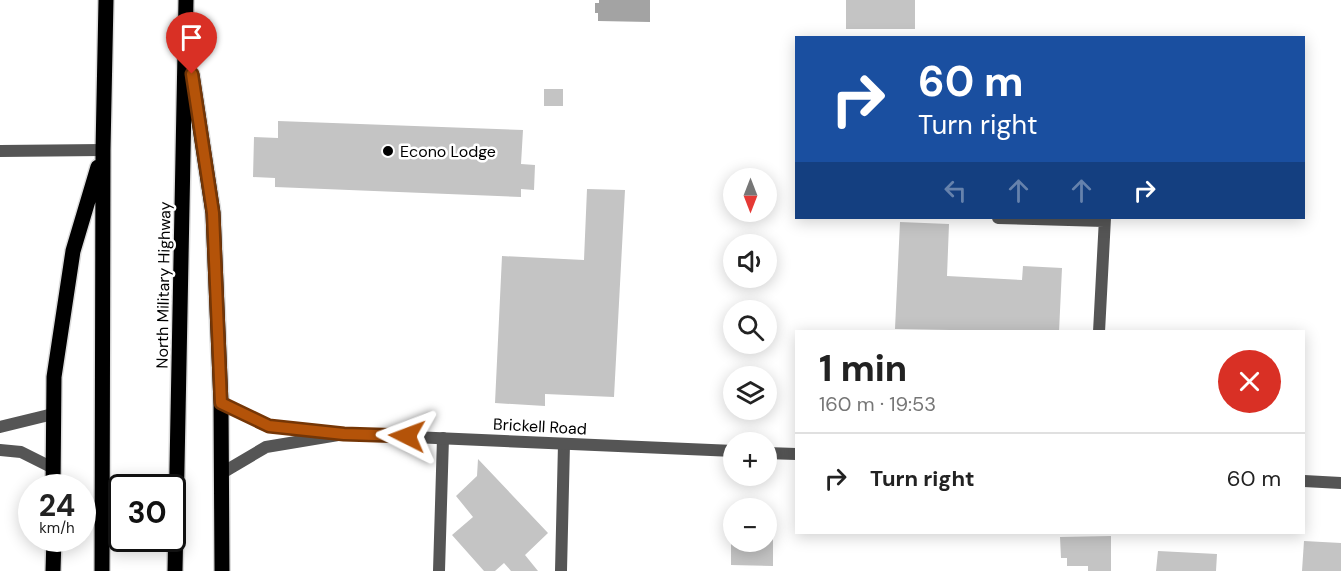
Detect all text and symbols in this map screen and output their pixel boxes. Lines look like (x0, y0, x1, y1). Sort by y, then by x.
pin (166, 12, 217, 74)
icon: arrive (175, 21, 208, 54)
text: 60 m (918, 54, 1024, 109)
icon: right (819, 60, 897, 138)
text: Turn right (918, 107, 1038, 142)
place label: Econo Lodge (400, 141, 496, 162)
marker: Econo Lodge (381, 144, 395, 158)
north arrow (723, 168, 777, 222)
map controls (723, 168, 777, 552)
icon: left (939, 174, 972, 207)
icon: ahead (1002, 174, 1035, 207)
icon: ahead (1065, 174, 1098, 207)
icon: right (1128, 174, 1161, 207)
street label: North Military Highway (152, 201, 175, 369)
button: sound (723, 234, 777, 288)
button: search (723, 300, 777, 354)
text: 1 min (819, 345, 907, 392)
button: close (1218, 350, 1281, 413)
button: layers (723, 366, 777, 420)
text: 160 m · 19:53 (819, 391, 936, 417)
position arrow (375, 404, 439, 468)
street label: Brickell Road (493, 414, 587, 439)
button: + (723, 432, 777, 486)
icon: right (819, 462, 852, 495)
text: Turn right (870, 464, 975, 493)
text: 60 m (1227, 464, 1281, 493)
speed limit sign: 30 (108, 474, 186, 552)
text: 24 (39, 486, 75, 525)
button: − (723, 498, 777, 552)
text: km/h (39, 518, 75, 538)

